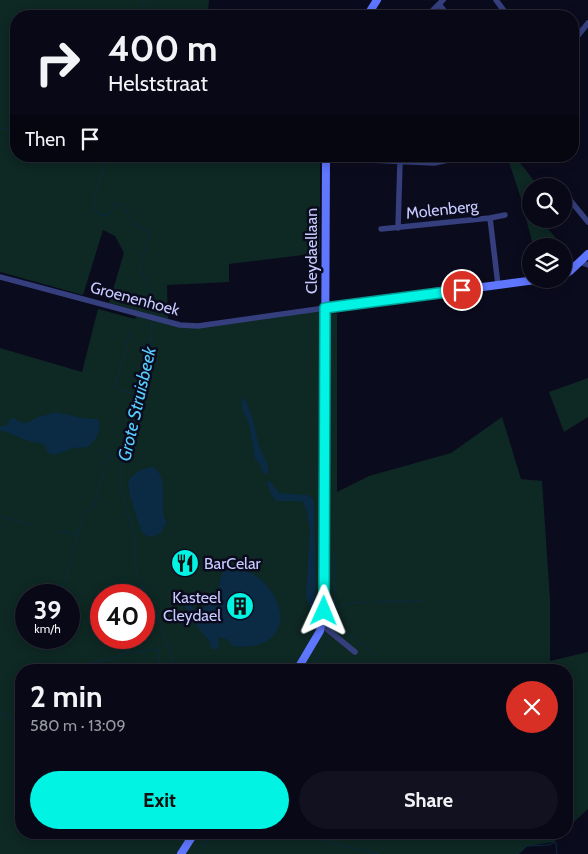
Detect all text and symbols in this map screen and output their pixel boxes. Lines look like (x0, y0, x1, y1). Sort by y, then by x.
text: 400 m (108, 27, 217, 70)
icon: right (25, 30, 90, 95)
text: Helststraat (108, 70, 208, 97)
icon: arrive (76, 125, 104, 153)
text: Then (25, 128, 66, 151)
map controls (522, 178, 572, 288)
button: search (522, 178, 572, 228)
street label: Molenberg (405, 196, 480, 223)
street label: Cleydaellaan (302, 208, 321, 294)
button: layers (522, 238, 572, 288)
pin (441, 269, 483, 311)
icon: arrive (448, 276, 476, 304)
street label: Groenenhoek (88, 277, 182, 320)
water label: Grote Struisbeek (113, 343, 161, 463)
restaurant icon: BarCelar (170, 548, 200, 578)
place label: BarCelar (204, 554, 262, 573)
speed limit sign: 40 (90, 584, 155, 649)
position arrow (297, 584, 349, 636)
place label: Kasteel Cleydael (163, 588, 221, 625)
building icon: Kasteel Cleydael (225, 591, 255, 621)
text: 39 (34, 595, 61, 625)
text: km/h (34, 621, 61, 636)
text: 2 min (30, 678, 102, 715)
button: close (506, 681, 558, 733)
text: 580 m · 13:09 (30, 716, 126, 735)
button: Exit (30, 771, 289, 829)
button: Share (299, 771, 558, 829)

